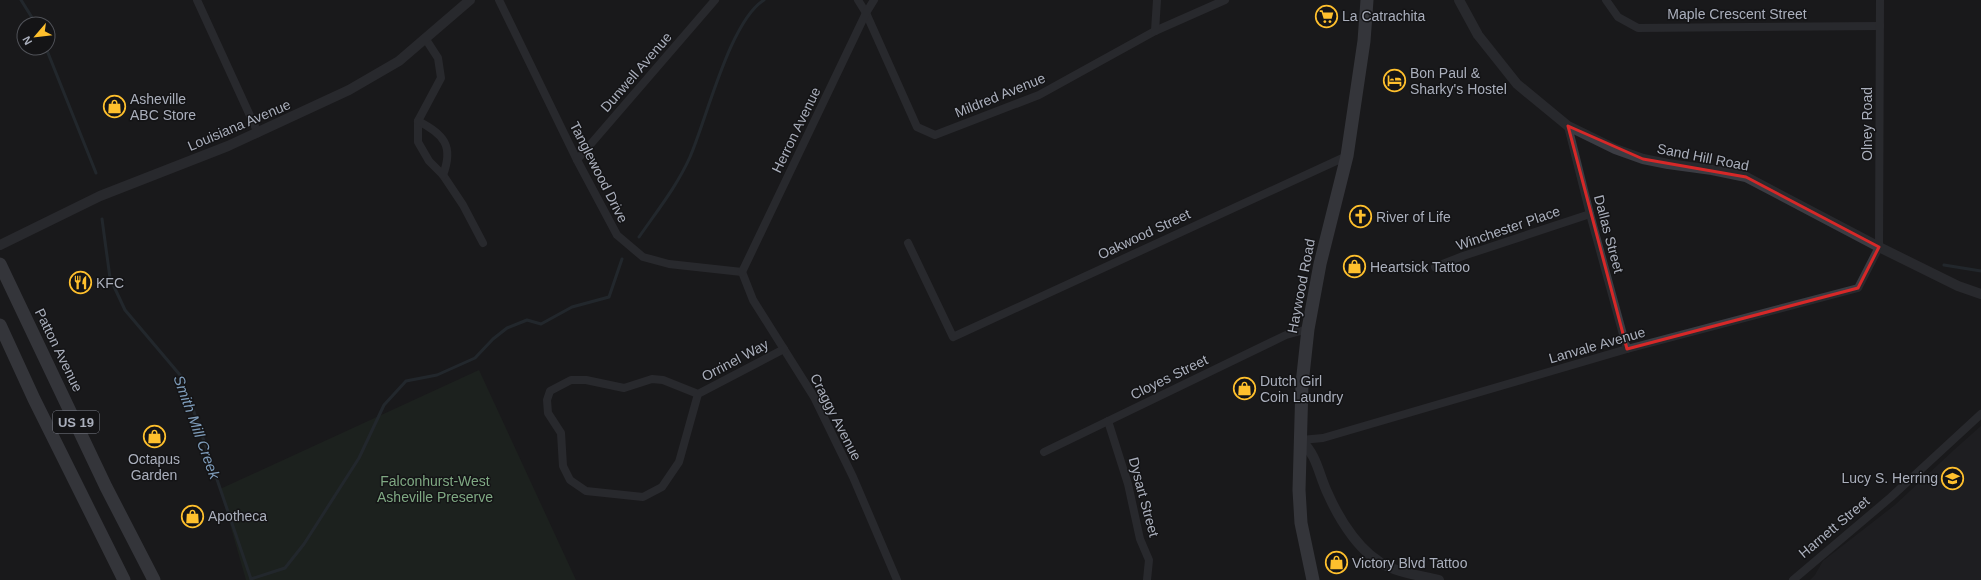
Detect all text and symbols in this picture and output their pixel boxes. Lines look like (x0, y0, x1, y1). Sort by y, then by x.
supermarket icon: La Catrachita (1314, 3, 1340, 29)
street label: Maple Crescent Street (1667, 6, 1807, 22)
place label: La Catrachita (1342, 8, 1425, 24)
north arrow (16, 16, 56, 56)
street label: Dunwell Avenue (597, 29, 675, 115)
text: N (20, 34, 34, 47)
place label: Bon Paul & Sharky's Hostel (1410, 65, 1507, 97)
hotel icon: Bon Paul & Sharky's Hostel (1382, 68, 1408, 94)
street label: Mildred Avenue (952, 69, 1048, 120)
street label: Herron Avenue (768, 84, 824, 175)
street label: Olney Road (1859, 87, 1875, 161)
place label: Asheville ABC Store (130, 91, 196, 123)
shop icon: Asheville ABC Store (101, 94, 127, 120)
street label: Louisiana Avenue (185, 96, 293, 154)
street label: Tanglewood Drive (567, 119, 631, 225)
street label: Sand Hill Road (1656, 140, 1750, 174)
street label: Dallas Street (1591, 193, 1627, 275)
street label: Winchester Place (1454, 203, 1562, 253)
church icon: River of Life (1348, 204, 1374, 230)
street label: Oakwood Street (1095, 205, 1193, 262)
place label: River of Life (1376, 209, 1451, 225)
street label: Haywood Road (1284, 237, 1318, 335)
shop icon: Heartsick Tattoo (1341, 254, 1367, 280)
place label: Heartsick Tattoo (1370, 259, 1470, 275)
restaurant icon: KFC (67, 270, 93, 296)
place label: KFC (96, 275, 124, 291)
street label: Patton Avenue (32, 306, 86, 395)
street label: Lanvale Avenue (1547, 324, 1647, 366)
street label: Orrinel Way (699, 336, 771, 384)
street label: Cloyes Street (1128, 351, 1210, 403)
street label: Craggy Avenue (807, 371, 865, 463)
water label: Smith Mill Creek (170, 373, 224, 483)
place label: Dutch Girl Coin Laundry (1260, 373, 1343, 405)
shop icon: Dutch Girl Coin Laundry (1232, 376, 1258, 402)
road number: US 19 (53, 411, 99, 433)
shop icon: Octapus Garden (141, 424, 167, 450)
place label: Octapus Garden (128, 451, 180, 483)
street label: Dysart Street (1126, 455, 1162, 539)
school or university icon: Lucy S. Herring (1940, 465, 1966, 491)
place label: Lucy S. Herring (1842, 470, 1938, 486)
park label: Falconhurst-West Asheville Preserve (377, 473, 493, 505)
street label: Harnett Street (1795, 493, 1873, 561)
shop icon: Apotheca (179, 503, 205, 529)
place label: Apotheca (208, 508, 267, 524)
shop icon: Victory Blvd Tattoo (1324, 550, 1350, 576)
place label: Victory Blvd Tattoo (1352, 555, 1468, 571)

